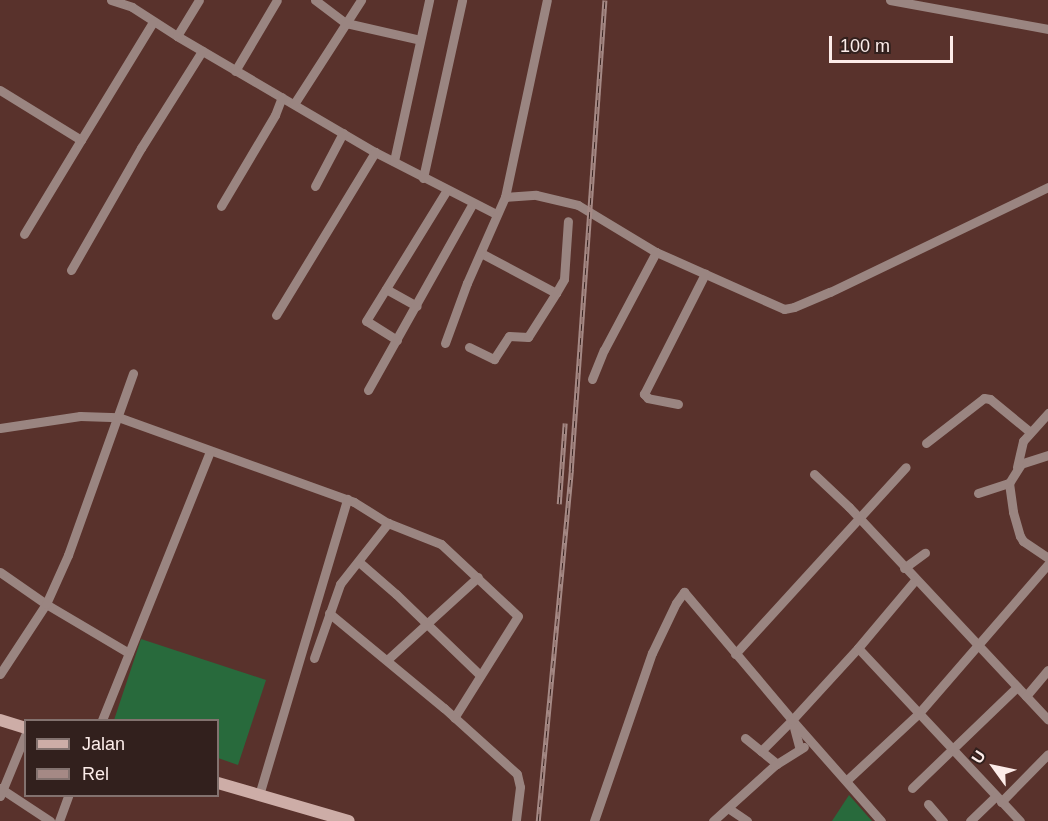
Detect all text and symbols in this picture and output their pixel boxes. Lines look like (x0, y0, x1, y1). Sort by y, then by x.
scale bar (832, 24, 956, 62)
text: 100 m (840, 36, 890, 56)
legend (24, 719, 219, 797)
text: Jalan (82, 734, 125, 754)
north arrow (964, 737, 1024, 797)
text: U (968, 747, 989, 766)
text: Rel (82, 764, 109, 784)

